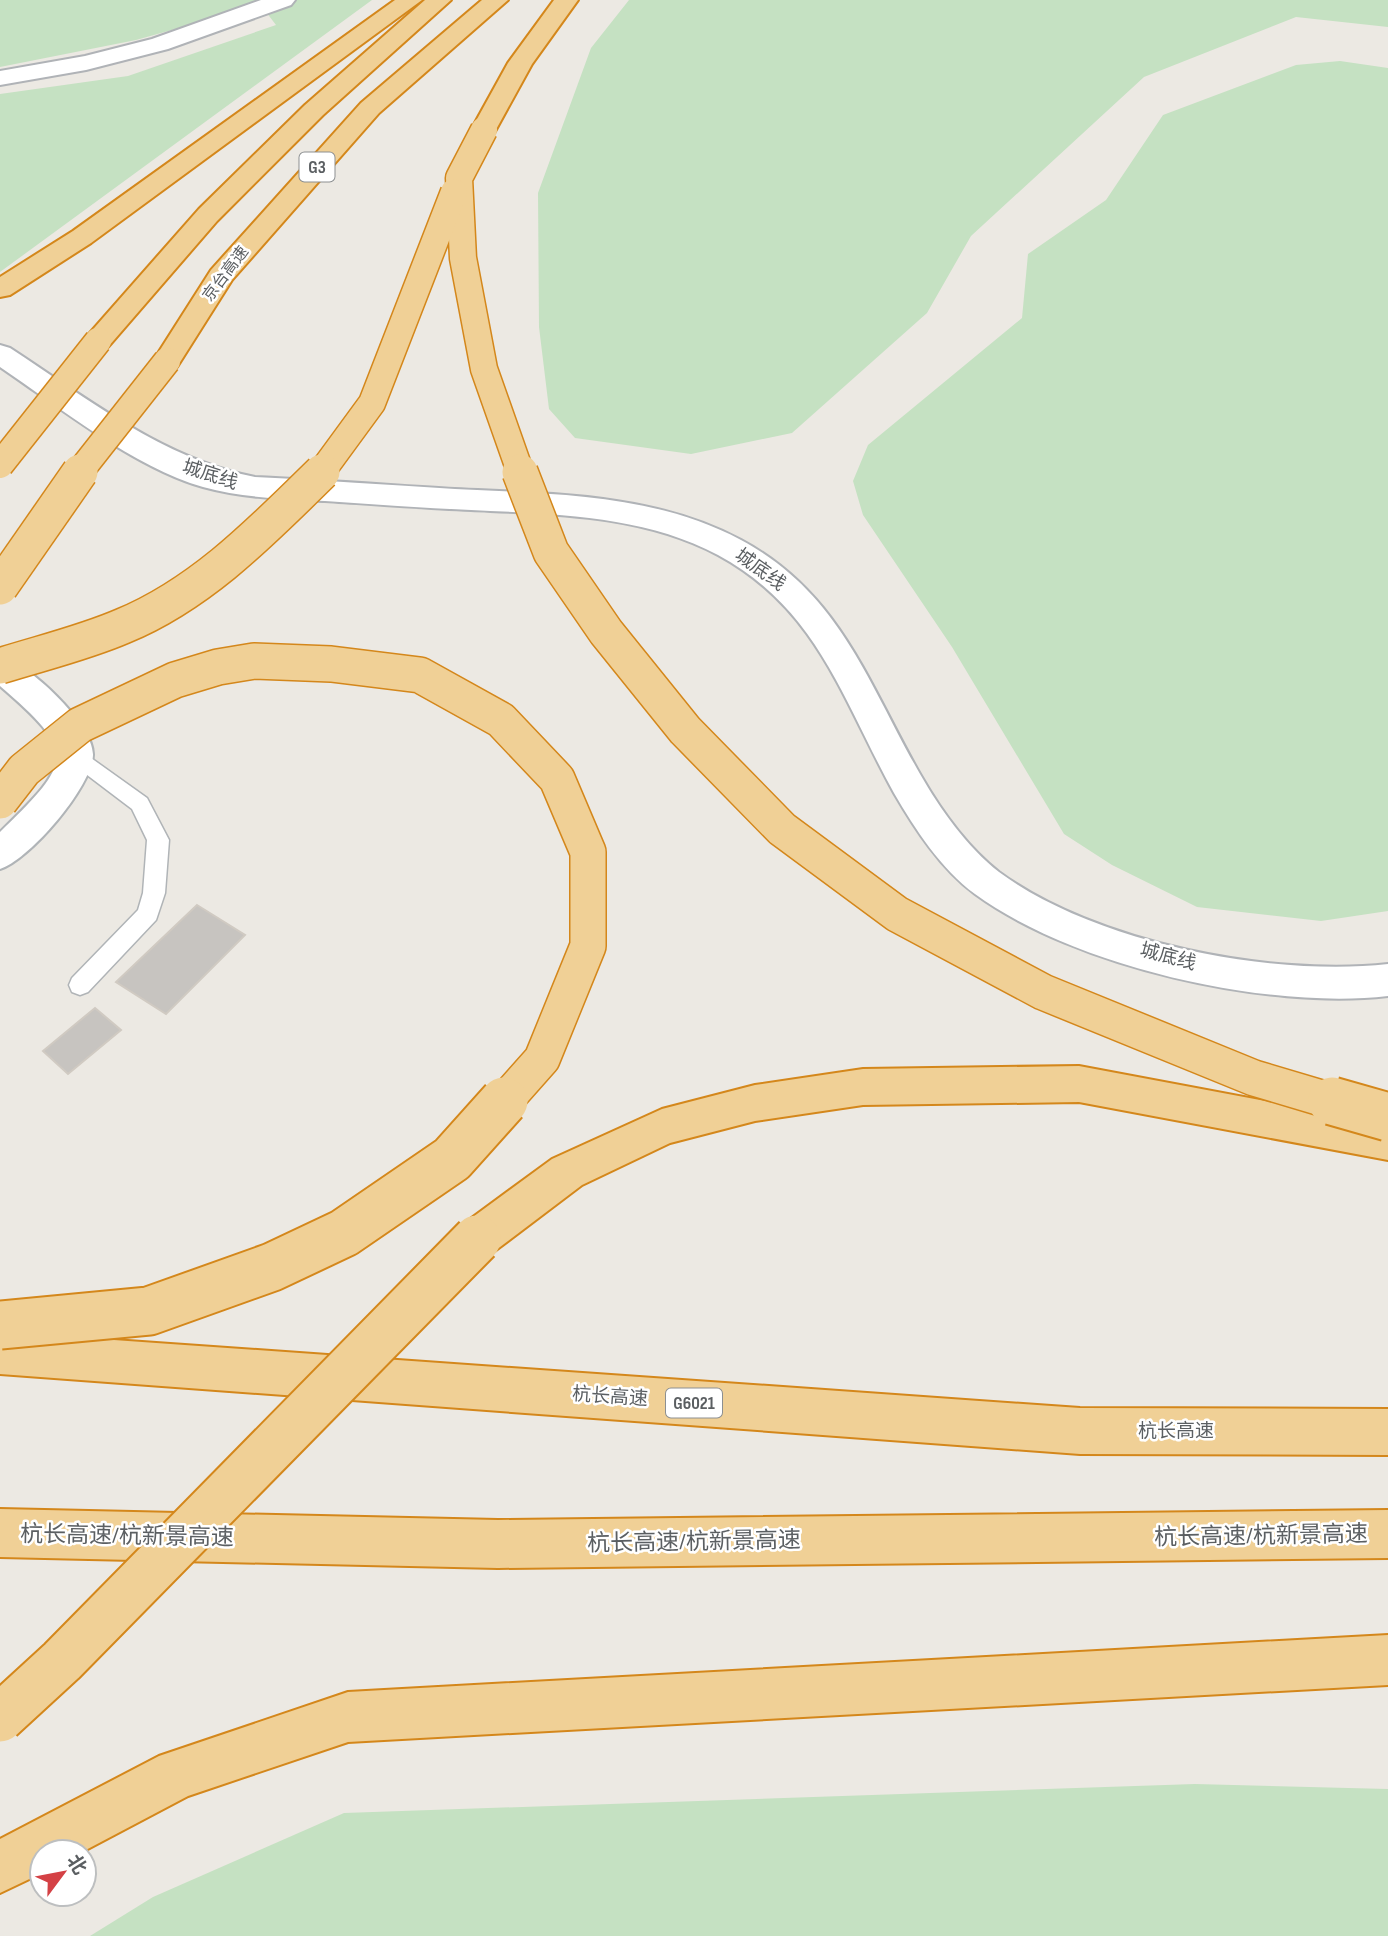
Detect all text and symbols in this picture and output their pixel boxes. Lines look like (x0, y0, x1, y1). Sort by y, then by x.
road number: G3 (300, 152, 334, 182)
street label: 京台高速 (199, 243, 253, 305)
street label: 城底线 (179, 455, 241, 495)
street label: 城底线 (730, 544, 790, 596)
street label: 城底线 (1137, 939, 1199, 975)
street label: 杭长高速 (571, 1383, 649, 1411)
road number: G6021 (666, 1388, 722, 1418)
street label: 杭长高速 (1138, 1420, 1214, 1443)
street label: 杭长高速/杭新景高速 (20, 1520, 234, 1552)
street label: 杭长高速/杭新景高速 (1154, 1520, 1368, 1552)
street label: 杭长高速/杭新景高速 (587, 1526, 801, 1558)
north arrow (28, 1838, 98, 1908)
text: 北 (61, 1851, 91, 1879)

